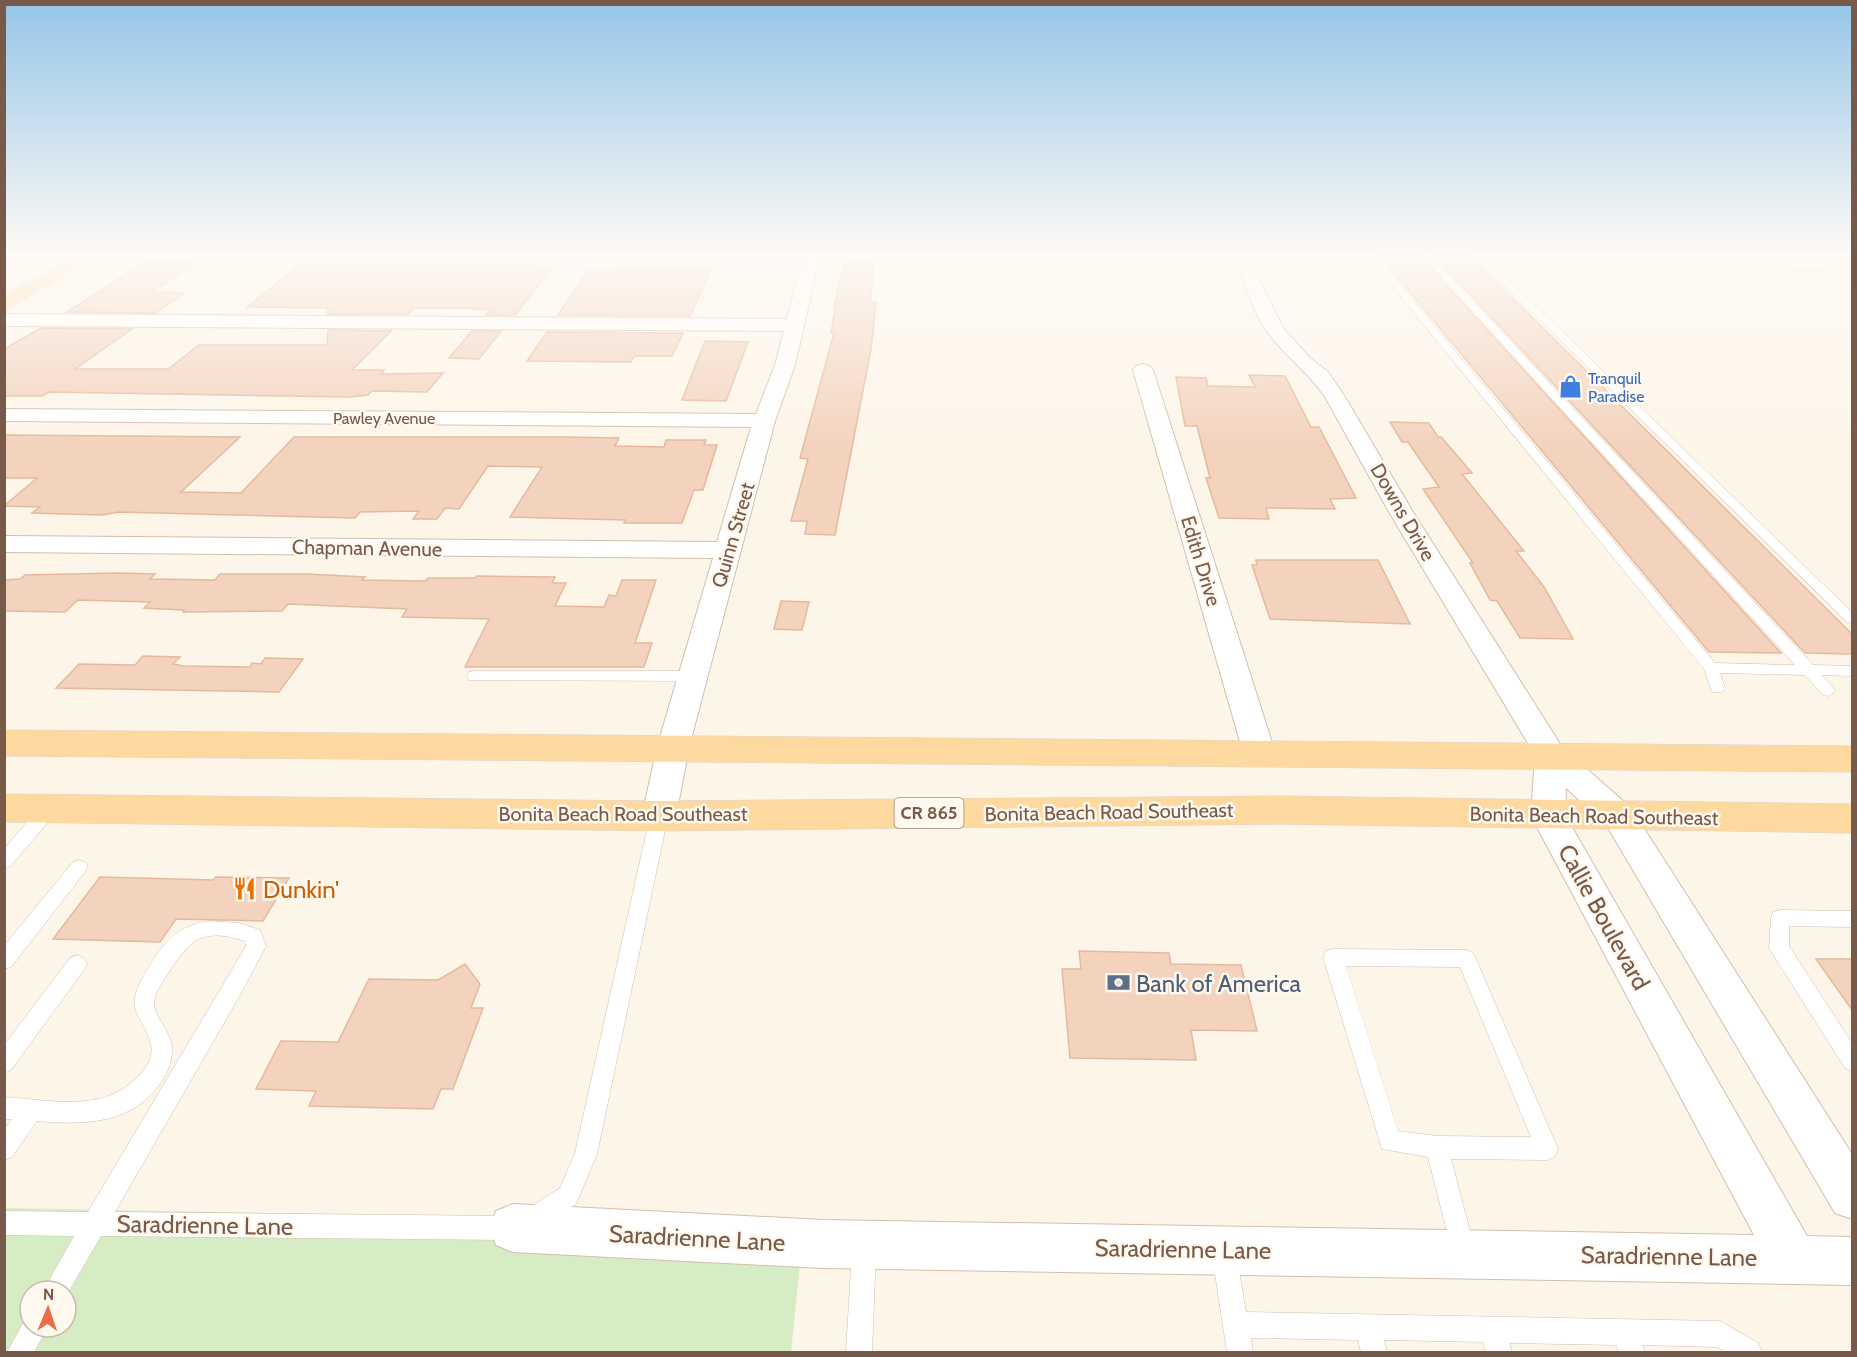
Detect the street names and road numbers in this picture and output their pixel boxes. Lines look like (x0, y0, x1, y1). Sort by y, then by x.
street label: Pawley Avenue (333, 409, 435, 428)
street label: Downs Drive (1365, 459, 1441, 565)
street label: Quinn Street (707, 479, 760, 590)
street label: Edith Drive (1176, 513, 1226, 609)
street label: Chapman Avenue (292, 535, 442, 561)
road number: CR 865 (894, 798, 964, 828)
street label: Bonita Beach Road Southeast (984, 798, 1234, 826)
street label: Bonita Beach Road Southeast (499, 802, 748, 826)
street label: Bonita Beach Road Southeast (1469, 802, 1719, 830)
street label: Callie Boulevard (1552, 839, 1656, 995)
street label: Saradrienne Lane (116, 1209, 294, 1241)
street label: Saradrienne Lane (608, 1219, 786, 1257)
street label: Saradrienne Lane (1094, 1233, 1272, 1265)
street label: Saradrienne Lane (1580, 1240, 1758, 1272)

